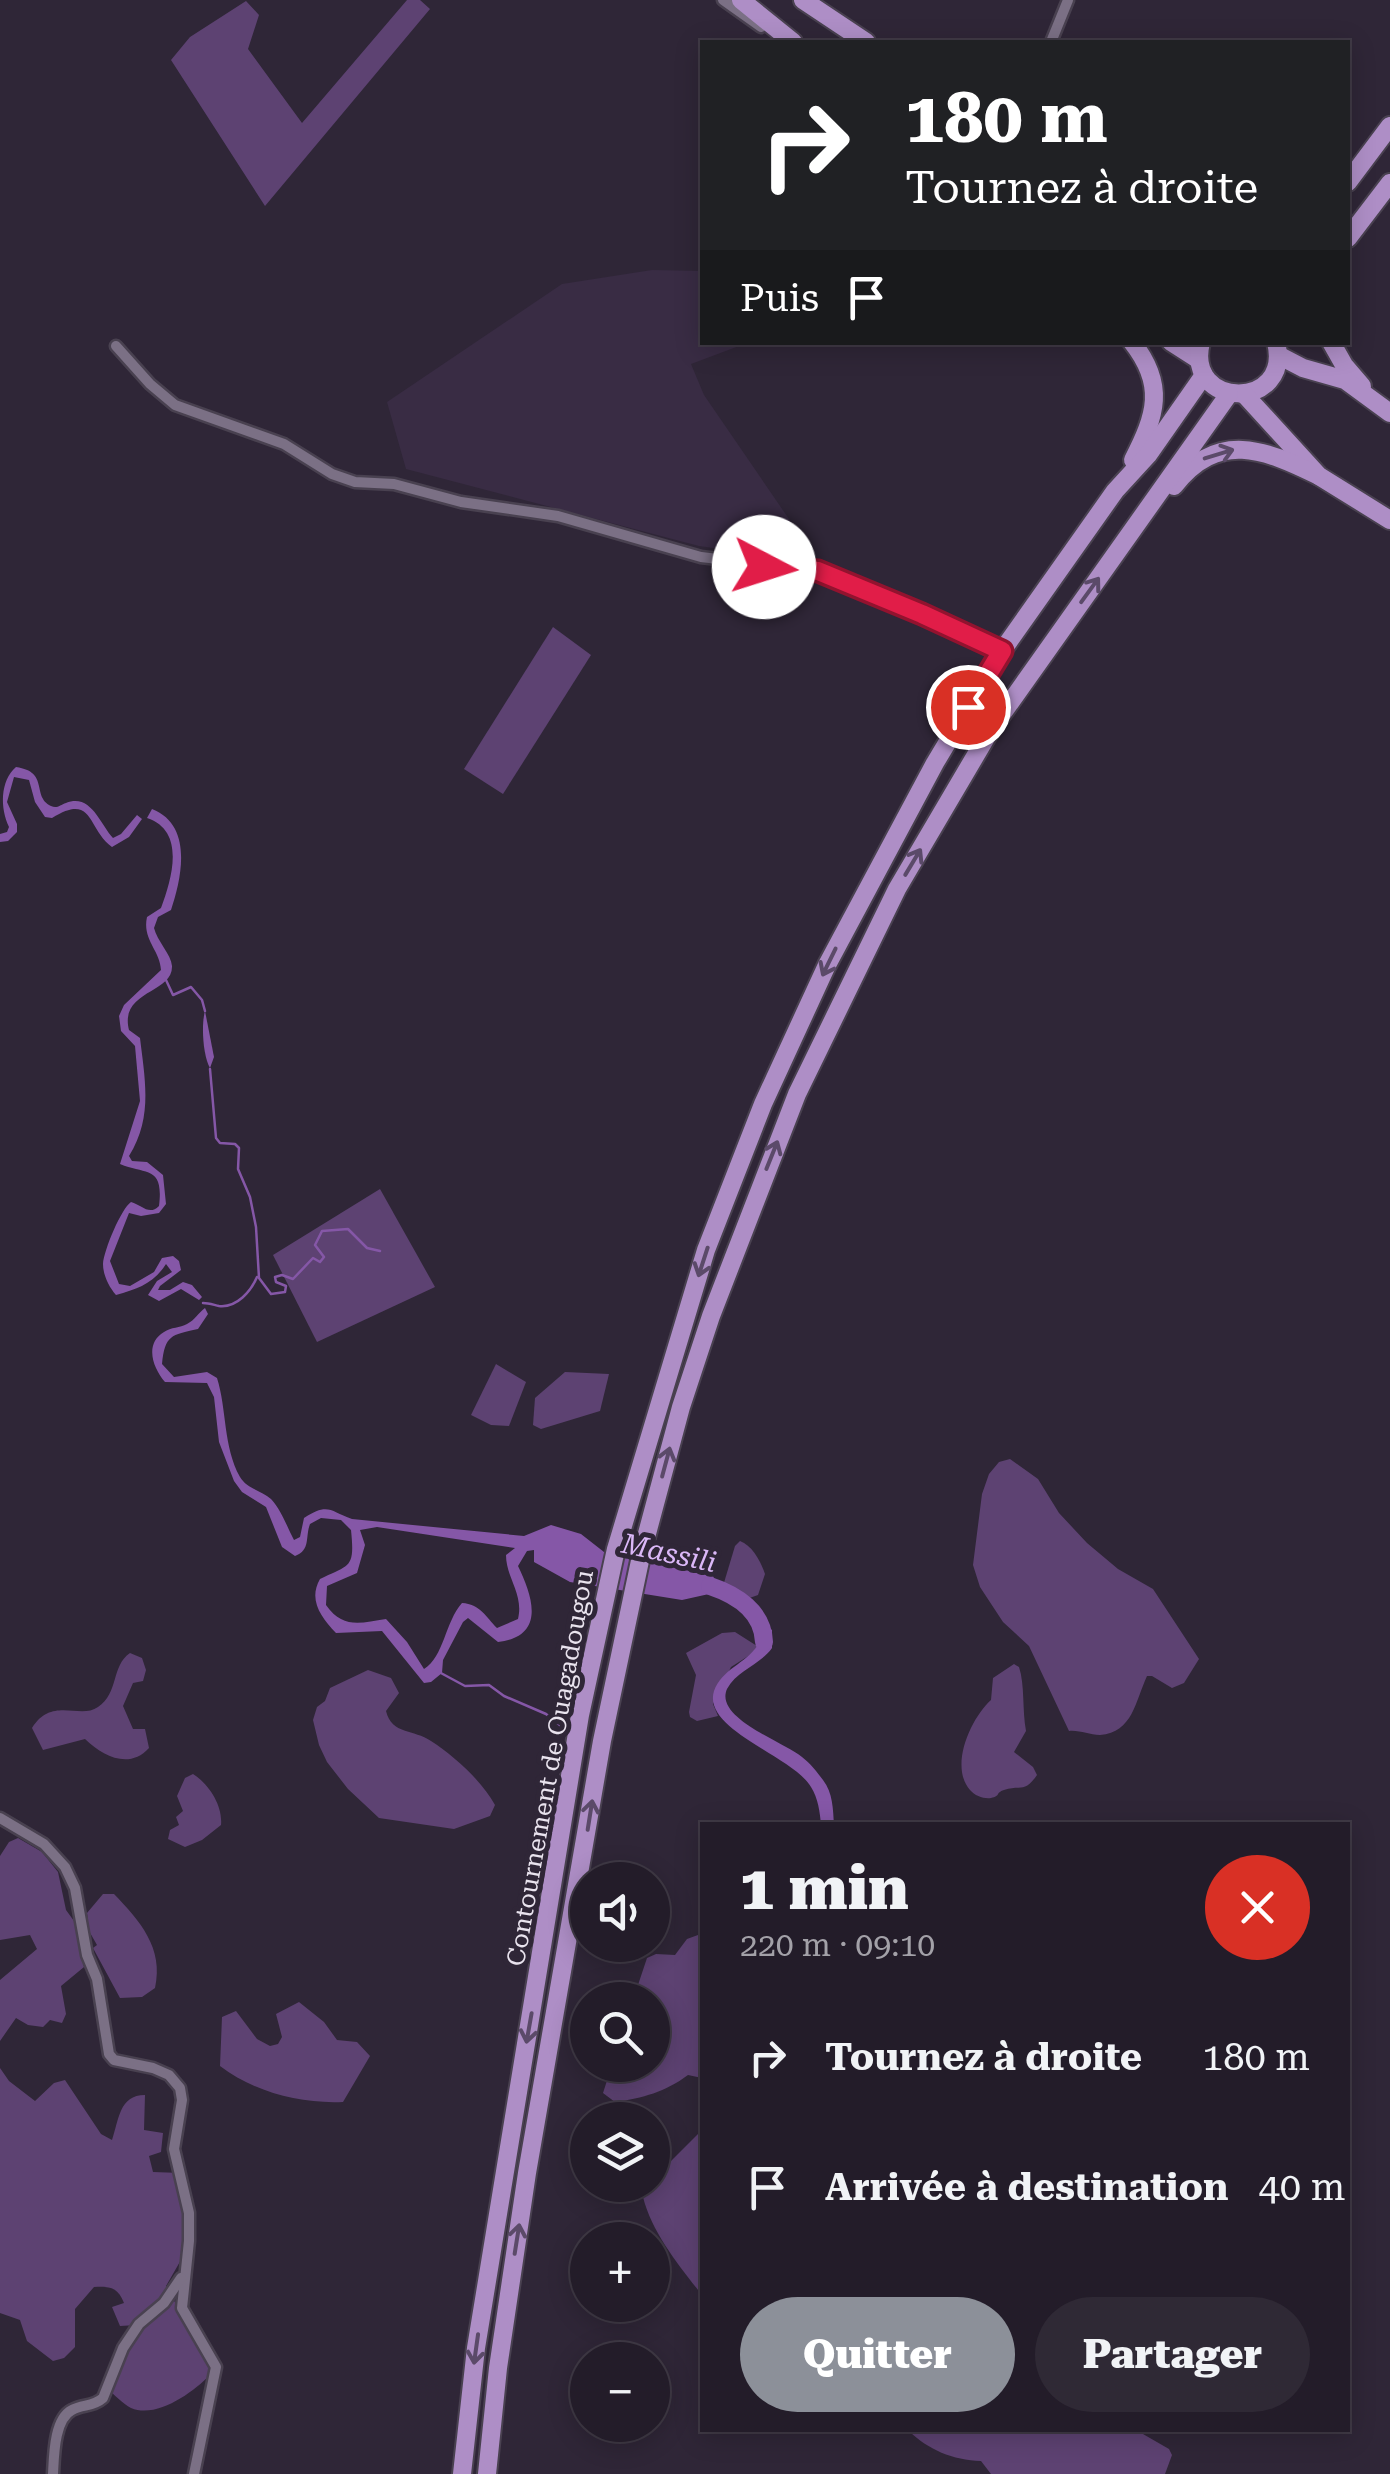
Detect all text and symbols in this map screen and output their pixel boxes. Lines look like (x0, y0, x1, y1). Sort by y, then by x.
text: 180 m (905, 77, 1108, 159)
icon: right (740, 80, 870, 210)
text: Tournez à droite (905, 161, 1258, 214)
icon: arrive (839, 270, 894, 325)
text: Puis (740, 276, 819, 320)
one-way arrow (1202, 444, 1234, 462)
position arrow (712, 515, 816, 619)
one-way arrow (1079, 577, 1100, 604)
pin (926, 665, 1011, 750)
icon: arrive (941, 680, 996, 735)
one-way arrow (903, 848, 923, 877)
one-way arrow (819, 947, 838, 977)
one-way arrow (765, 1140, 783, 1171)
one-way arrow (692, 1245, 710, 1277)
one-way arrow (657, 1447, 676, 1478)
water label: Massili (618, 1527, 719, 1579)
street label: Contournement de Ouagadougou (501, 1567, 599, 1968)
one-way arrow (581, 1799, 600, 1831)
text: 1 min (740, 1853, 909, 1924)
button: close (1205, 1855, 1310, 1960)
map controls (570, 1862, 670, 2442)
button: sound (570, 1862, 670, 1962)
text: 220 m · 09:10 (740, 1926, 935, 1964)
button: search (570, 1982, 670, 2082)
one-way arrow (519, 2012, 537, 2044)
icon: right (740, 2030, 795, 2085)
text: Tournez à droite (825, 2035, 1142, 2079)
text: 180 m (1202, 2035, 1310, 2079)
button: layers (570, 2102, 670, 2202)
icon: arrive (740, 2160, 795, 2215)
text: Arrivée à destination (825, 2165, 1229, 2209)
text: 40 m (1259, 2165, 1345, 2209)
button: + (570, 2222, 670, 2322)
one-way arrow (509, 2223, 527, 2255)
button: Quitter (740, 2297, 1015, 2412)
button: Partager (1035, 2297, 1310, 2412)
one-way arrow (466, 2332, 485, 2365)
button: − (570, 2342, 670, 2442)

